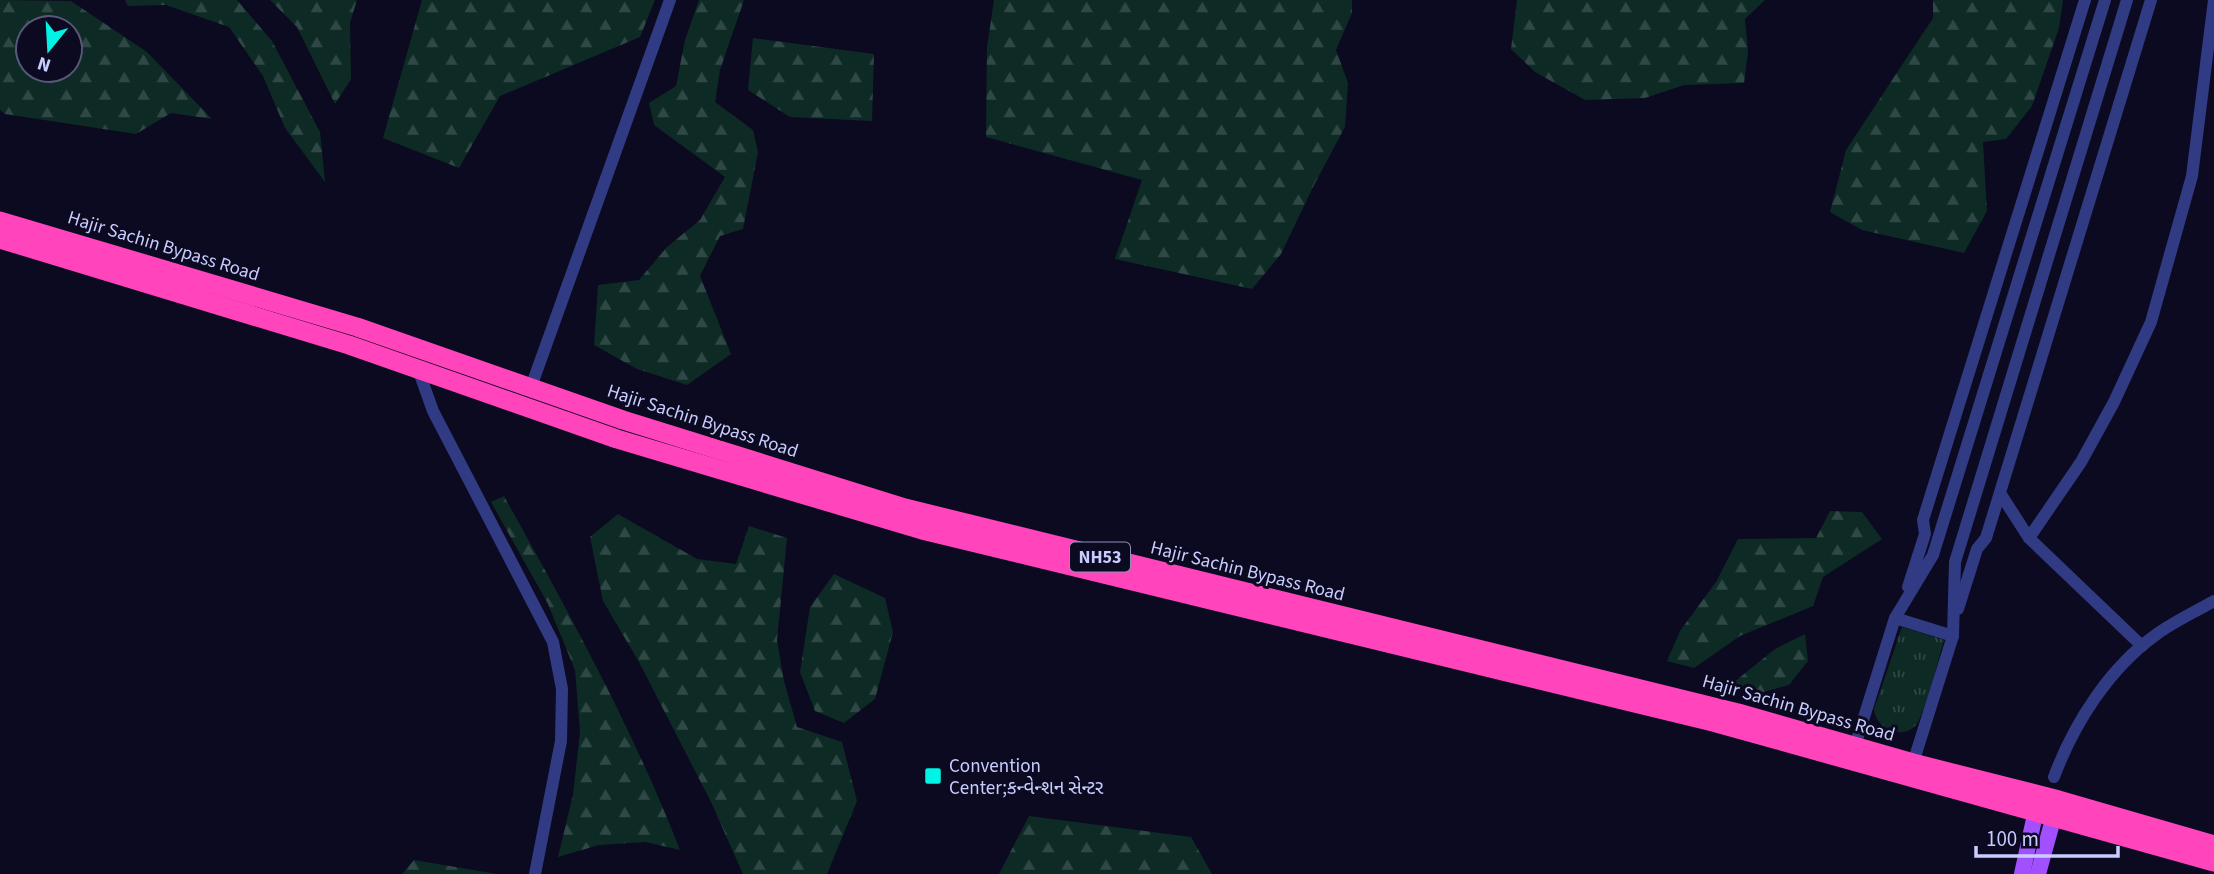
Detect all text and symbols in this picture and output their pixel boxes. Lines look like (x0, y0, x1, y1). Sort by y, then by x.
north arrow (14, 14, 84, 84)
text: N (34, 49, 54, 79)
street label: Hajir Sachin Bypass Road (64, 204, 263, 289)
street label: Hajir Sachin Bypass Road (604, 378, 802, 465)
street label: Hajir Sachin Bypass Road (1148, 534, 1348, 609)
road number: NH53 (1070, 542, 1130, 572)
street label: Hajir Sachin Bypass Road (1699, 668, 1898, 749)
place label: Convention Center;કન્વેન્શન સેન્ટર (949, 753, 1104, 802)
marker: Convention Center;કન્વેન્શન સેન્ટર (923, 766, 943, 786)
scale bar (1976, 814, 2118, 858)
text: 100 m (1986, 824, 2039, 854)

